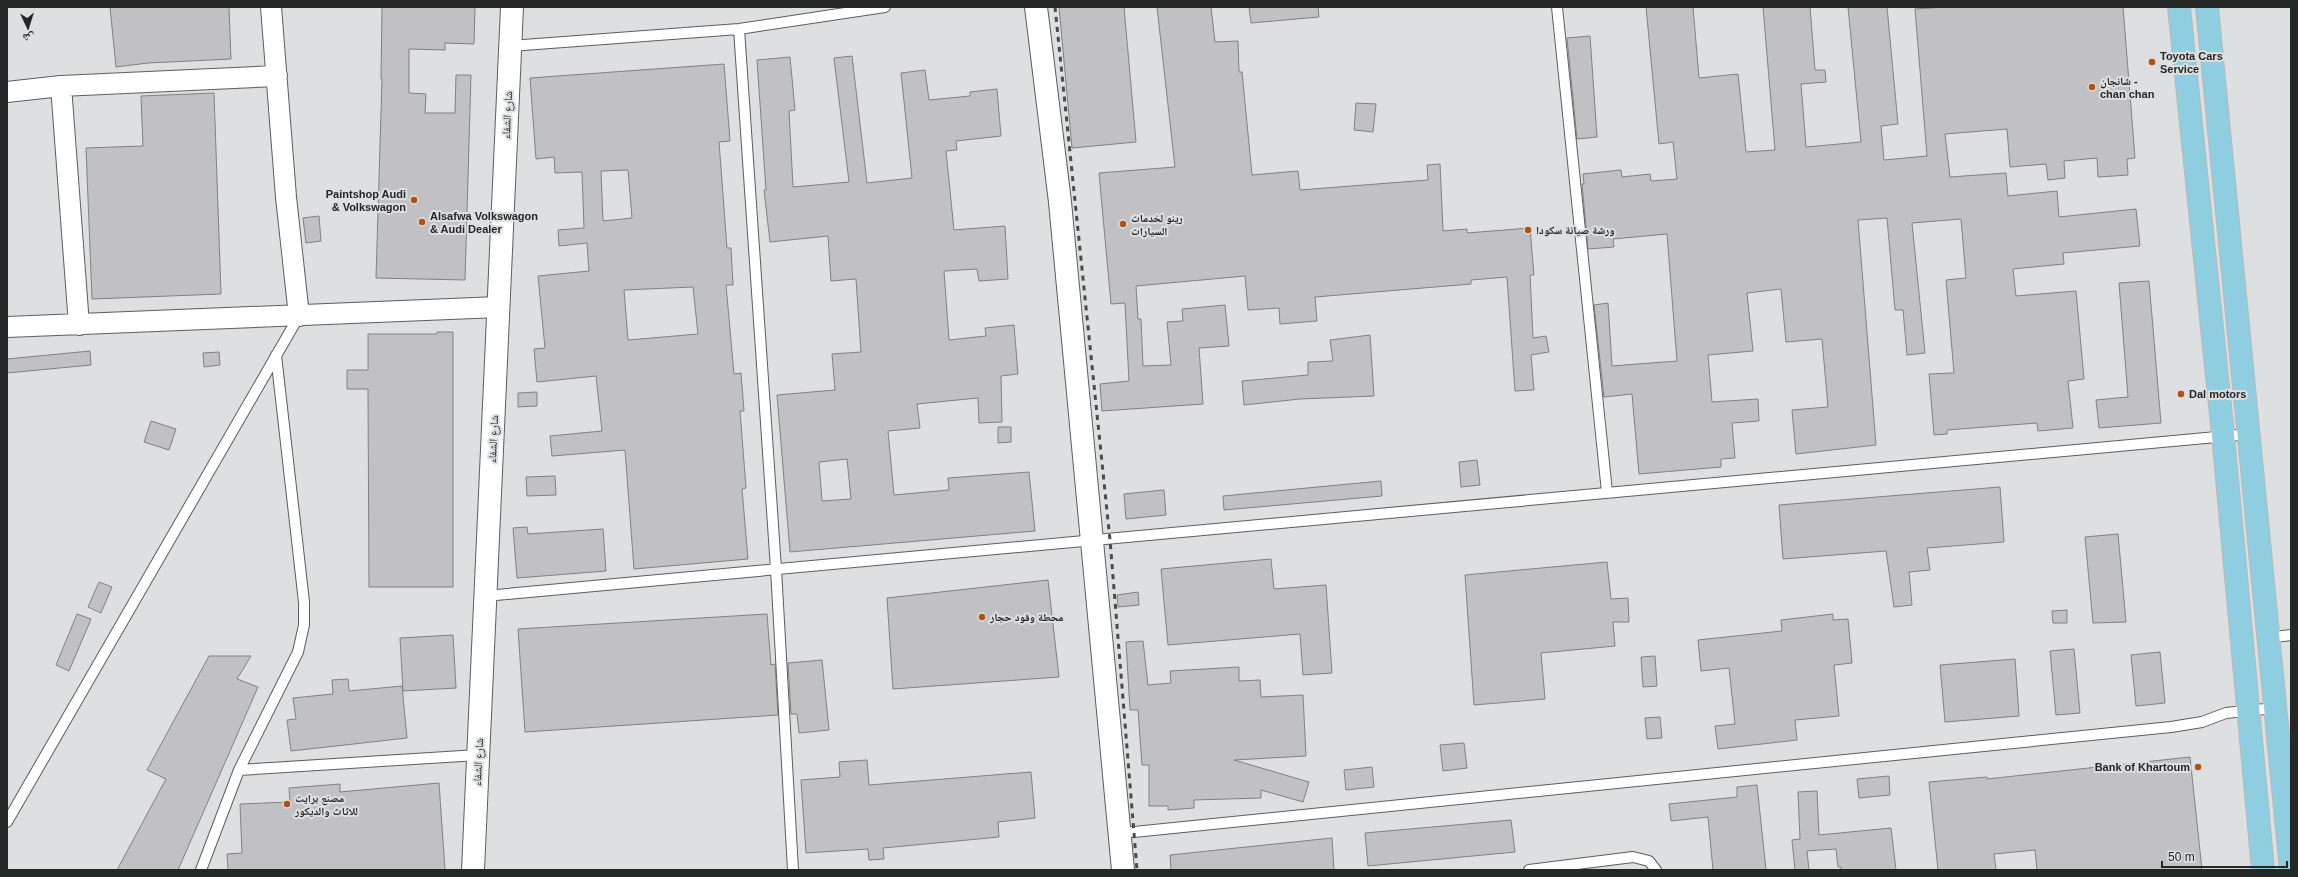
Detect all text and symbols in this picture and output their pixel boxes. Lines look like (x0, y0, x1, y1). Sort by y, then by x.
north arrow (8, 8, 48, 48)
text: ش (22, 30, 35, 44)
place label: Toyota Cars Service (2160, 50, 2223, 75)
marker: Toyota Cars Service (2147, 57, 2157, 67)
place label: شانجان - chan chan (2100, 75, 2155, 100)
marker: شانجان - chan chan (2087, 82, 2097, 92)
street label: شارع الشفاء (500, 91, 515, 139)
place label: Paintshop Audi & Volkswagon (326, 188, 406, 213)
marker: Paintshop Audi & Volkswagon (409, 195, 419, 205)
place label: Alsafwa Volkswagon & Audi Dealer (430, 210, 538, 235)
place label: رينو لخدمات السيارات (1131, 212, 1183, 238)
marker: Alsafwa Volkswagon & Audi Dealer (417, 217, 427, 227)
marker: رينو لخدمات السيارات (1118, 219, 1128, 229)
place label: ورشة صيانة سكودا (1536, 224, 1615, 237)
marker: ورشة صيانة سكودا (1523, 225, 1533, 235)
place label: Dal motors (2189, 388, 2246, 400)
marker: Dal motors (2176, 389, 2186, 399)
street label: شارع الشفاء (486, 415, 501, 463)
place label: محطة وقود حجار (989, 611, 1063, 624)
marker: محطة وقود حجار (977, 612, 987, 622)
street label: شارع الشفاء (471, 738, 486, 786)
place label: Bank of Khartoum (2095, 761, 2190, 773)
marker: Bank of Khartoum (2193, 762, 2203, 772)
place label: مصنع برايت للاثاث والديكور (294, 792, 358, 818)
marker: مصنع برايت للاثاث والديكور (282, 799, 292, 809)
scale bar (2162, 843, 2287, 869)
text: 50 m (2168, 850, 2195, 864)

